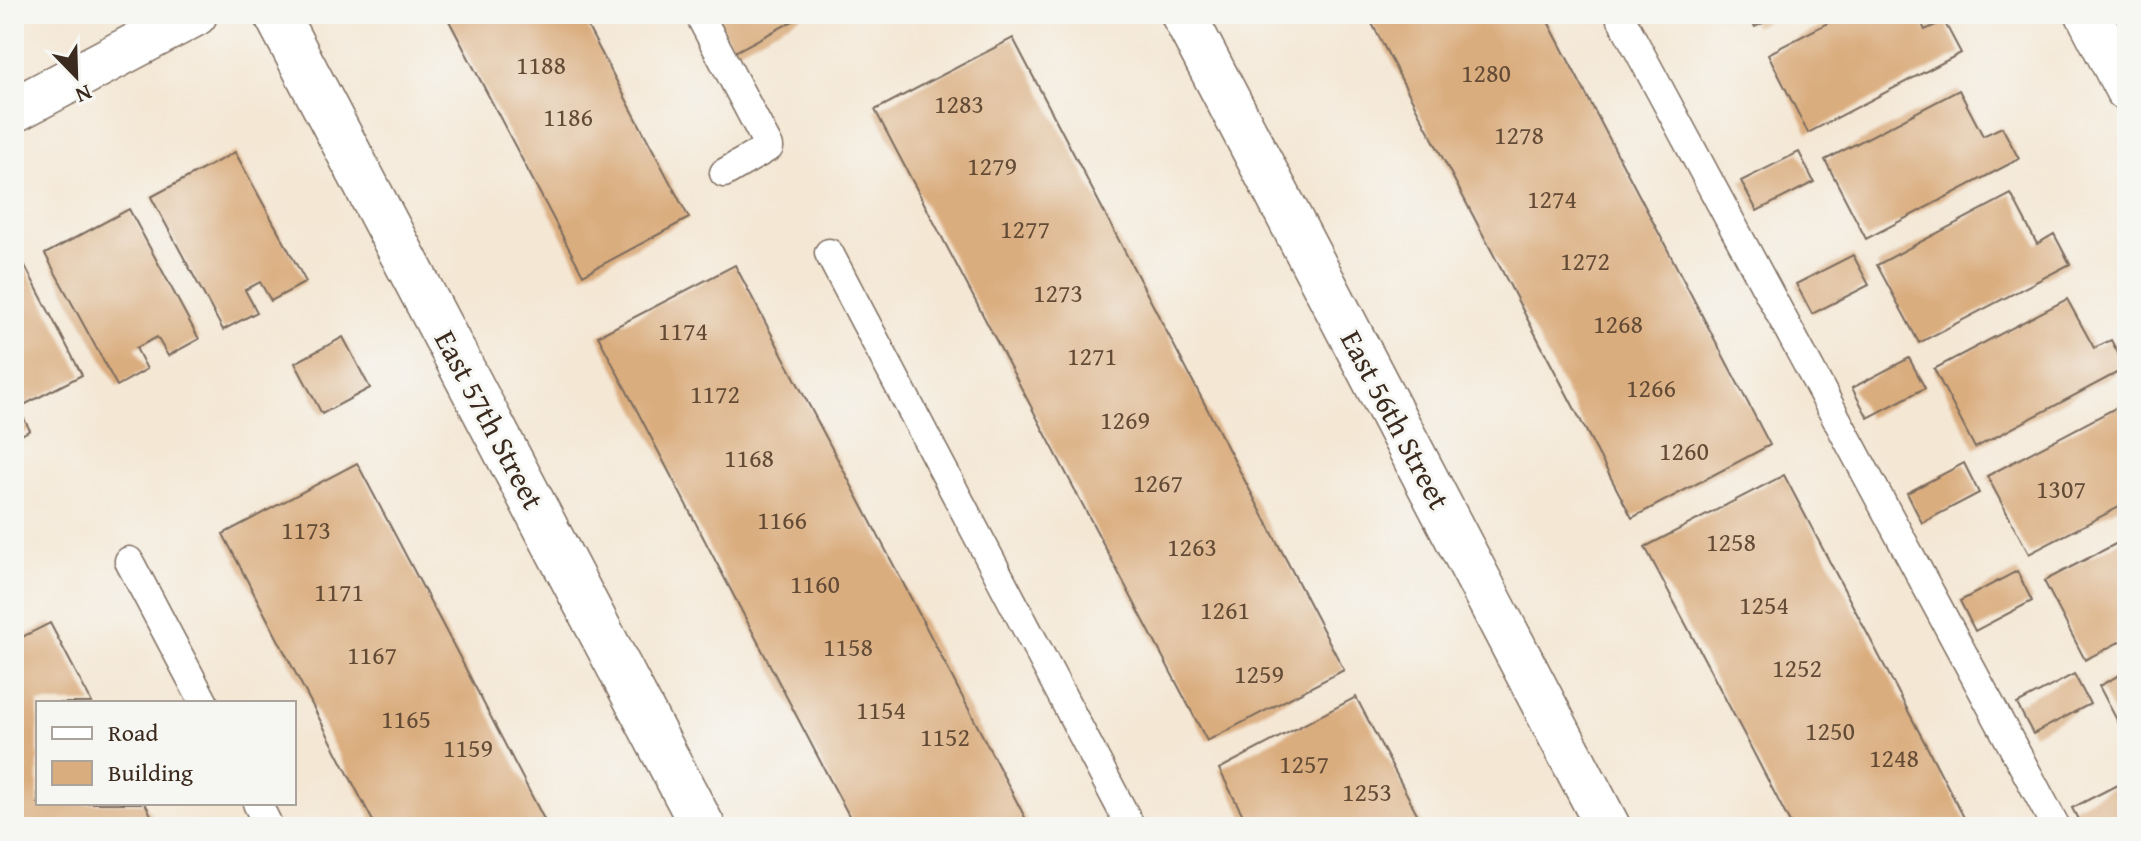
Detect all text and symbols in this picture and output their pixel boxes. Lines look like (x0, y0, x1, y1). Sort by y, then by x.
north arrow (36, 36, 116, 116)
house number: 1188 (516, 45, 566, 84)
house number: 1280 (1461, 53, 1511, 92)
text: N (71, 77, 97, 112)
house number: 1283 (934, 84, 984, 123)
house number: 1186 (543, 97, 593, 136)
house number: 1278 (1494, 115, 1544, 154)
house number: 1279 (967, 146, 1017, 185)
house number: 1274 (1527, 179, 1577, 218)
house number: 1277 (1000, 209, 1050, 248)
house number: 1272 (1560, 241, 1610, 280)
house number: 1273 (1033, 273, 1083, 312)
house number: 1268 (1593, 304, 1643, 343)
house number: 1174 (658, 311, 708, 350)
street label: East 57th Street (424, 322, 556, 517)
street label: East 56th Street (1330, 322, 1462, 517)
house number: 1271 (1067, 336, 1117, 375)
house number: 1266 (1626, 368, 1676, 407)
house number: 1172 (690, 374, 740, 413)
house number: 1269 (1100, 400, 1150, 439)
house number: 1260 (1659, 431, 1709, 470)
house number: 1168 (724, 438, 774, 477)
house number: 1267 (1133, 463, 1183, 502)
house number: 1307 (2036, 469, 2086, 508)
house number: 1166 (757, 500, 807, 539)
house number: 1173 (281, 510, 331, 549)
house number: 1258 (1706, 522, 1756, 561)
house number: 1263 (1167, 527, 1217, 566)
house number: 1160 (790, 564, 840, 603)
house number: 1171 (314, 572, 364, 611)
house number: 1254 (1739, 585, 1789, 624)
house number: 1261 (1200, 590, 1250, 629)
house number: 1158 (823, 627, 873, 666)
house number: 1167 (347, 635, 397, 674)
house number: 1252 (1772, 648, 1822, 687)
house number: 1259 (1234, 654, 1284, 693)
house number: 1154 (856, 690, 906, 729)
house number: 1165 (381, 699, 431, 738)
legend (36, 701, 296, 805)
house number: 1250 (1805, 711, 1855, 750)
text: Road (108, 715, 158, 750)
house number: 1152 (920, 717, 970, 756)
house number: 1159 (443, 728, 493, 767)
house number: 1248 (1869, 738, 1919, 777)
house number: 1257 (1279, 744, 1329, 783)
text: Building (108, 755, 193, 790)
house number: 1253 (1342, 772, 1392, 811)

